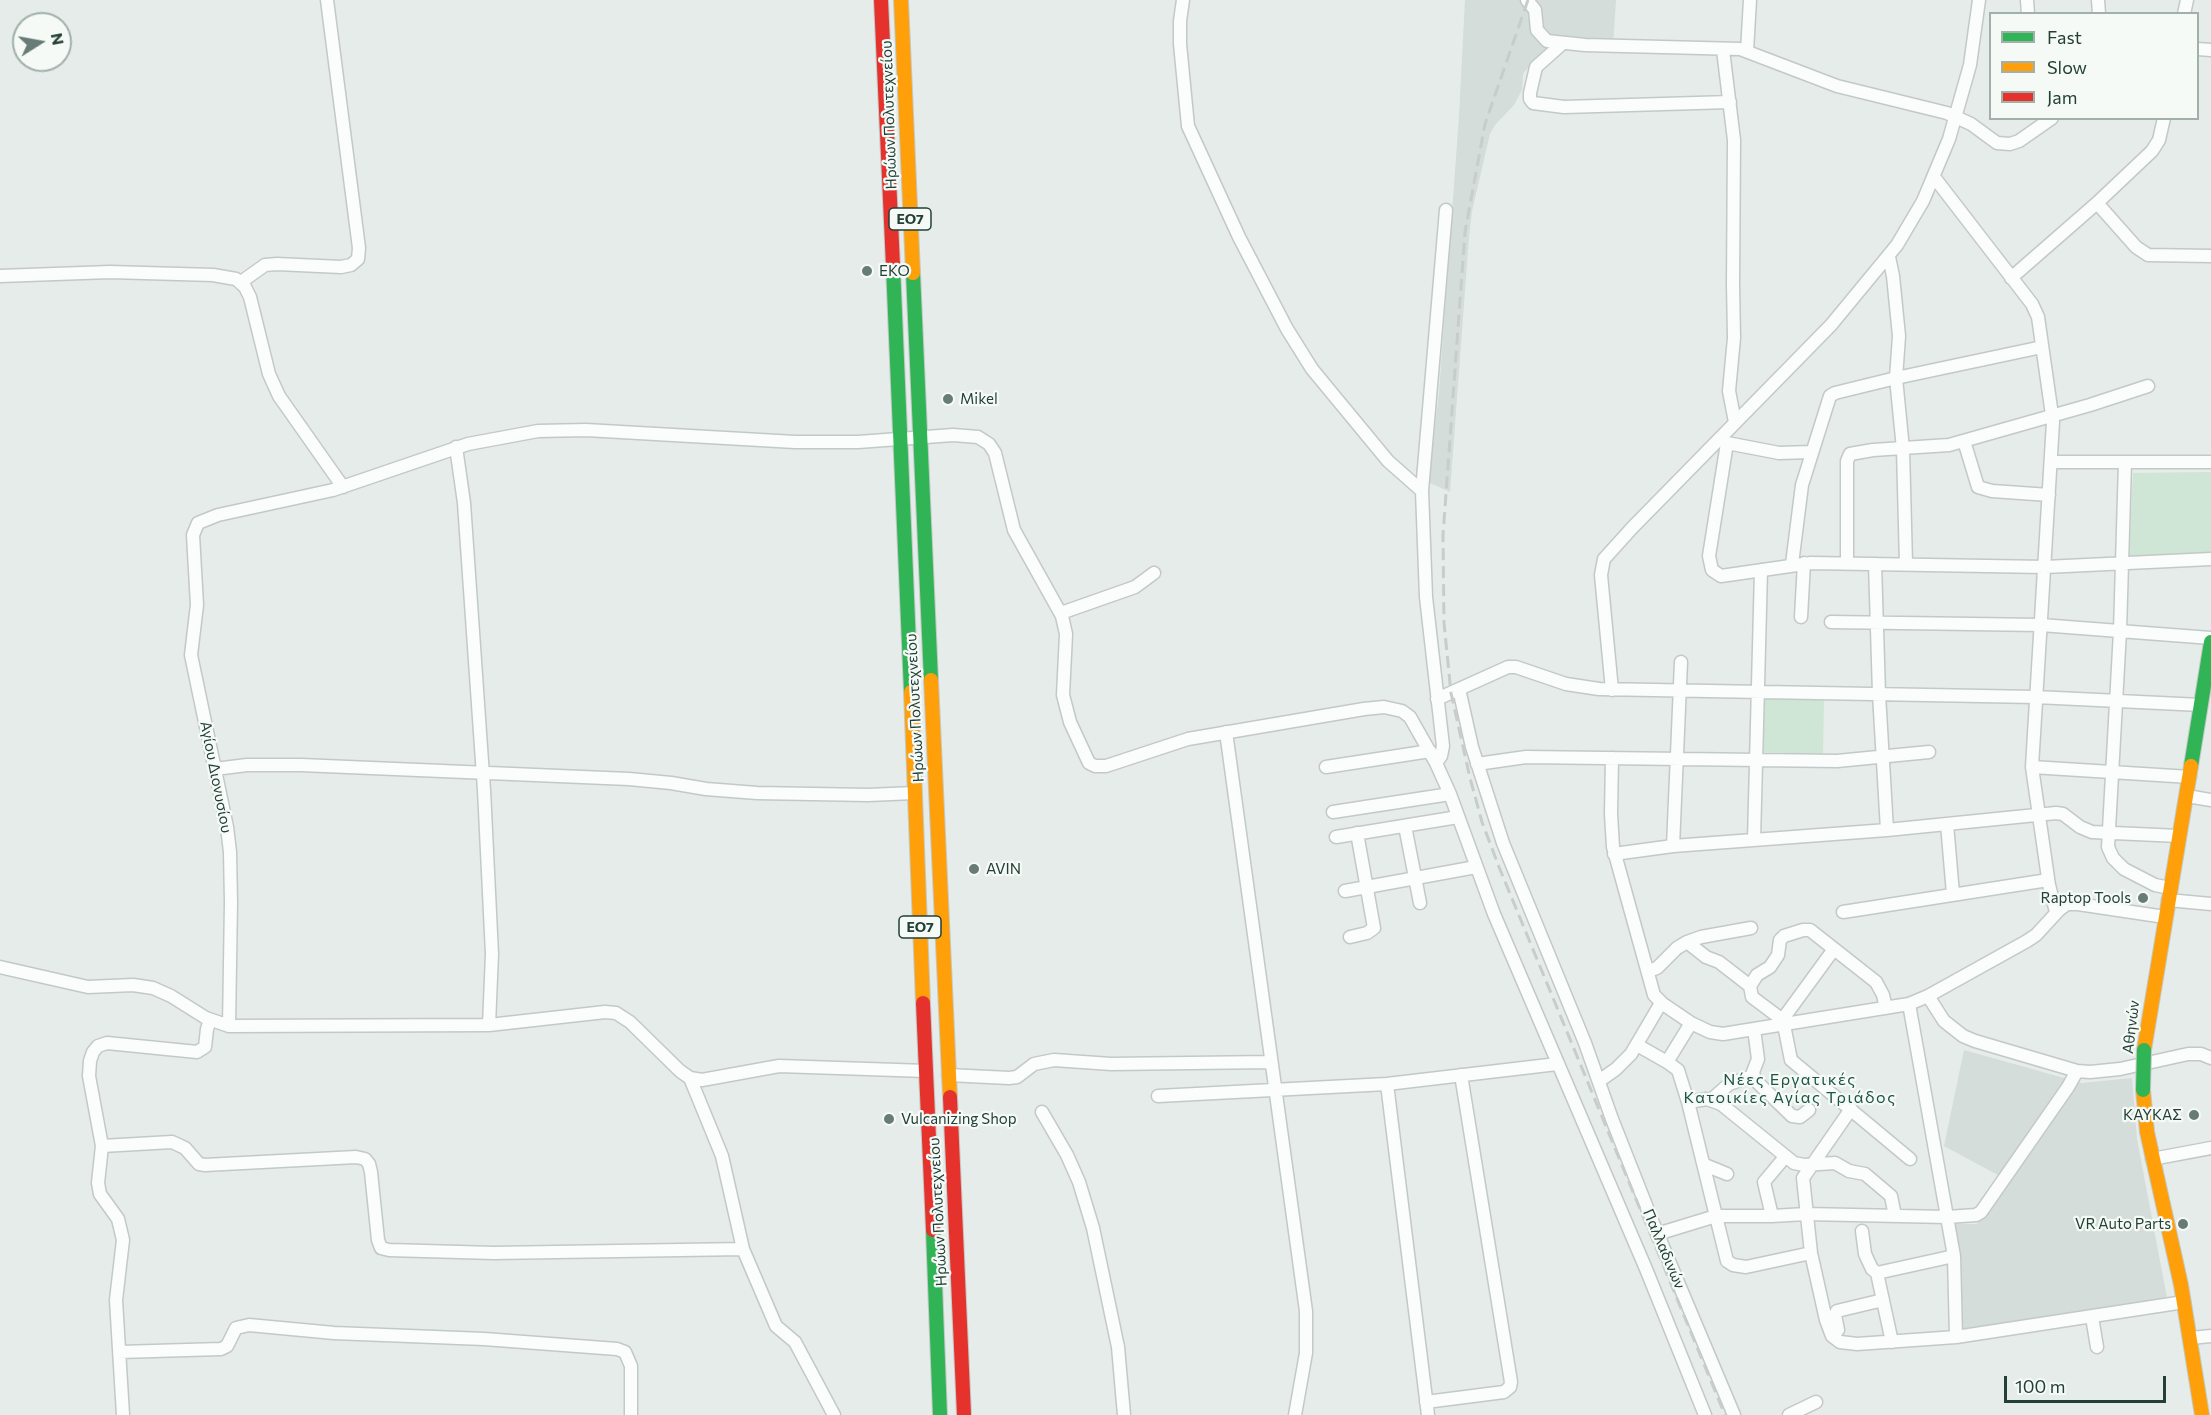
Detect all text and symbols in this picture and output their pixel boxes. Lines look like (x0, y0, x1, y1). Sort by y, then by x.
north arrow (12, 12, 72, 72)
legend (1989, 12, 2199, 120)
text: Fast (2047, 26, 2082, 48)
text: N (48, 31, 69, 47)
street label: Ηρώων Πολυτεχνείου (877, 40, 901, 190)
text: Slow (2047, 56, 2087, 78)
text: Jam (2047, 86, 2077, 108)
road number: ΕΟ7 (889, 208, 931, 230)
place label: EKO (879, 262, 910, 280)
marker: EKO (860, 264, 874, 278)
place label: Mikel (960, 390, 998, 408)
marker: Mikel (941, 392, 955, 406)
street label: Ηρώων Πολυτεχνείου (902, 633, 928, 783)
street label: Αγίου Διονυσίου (196, 720, 236, 834)
place label: AVIN (986, 860, 1021, 878)
marker: AVIN (967, 862, 981, 876)
place label: Raptop Tools (2041, 889, 2131, 907)
marker: Raptop Tools (2136, 891, 2150, 905)
road number: ΕΟ7 (899, 916, 941, 938)
street label: Αθηνών (2119, 999, 2143, 1055)
district label: Νέες Εργατικές Κατοικίες Αγίας Τριάδος (1683, 1070, 1897, 1108)
place label: ΚΑΥΚΑΣ (2123, 1106, 2182, 1124)
marker: ΚΑΥΚΑΣ (2187, 1108, 2201, 1122)
place label: Vulcanizing Shop (901, 1110, 1017, 1128)
marker: Vulcanizing Shop (882, 1112, 896, 1126)
street label: Ηρώων Πολυτεχνείου (925, 1137, 951, 1287)
street label: Παλλαδινών (1639, 1206, 1689, 1292)
place label: VR Auto Parts (2075, 1215, 2171, 1233)
marker: VR Auto Parts (2176, 1217, 2190, 1231)
scale bar (2007, 1364, 2169, 1402)
text: 100 m (2015, 1375, 2065, 1397)

